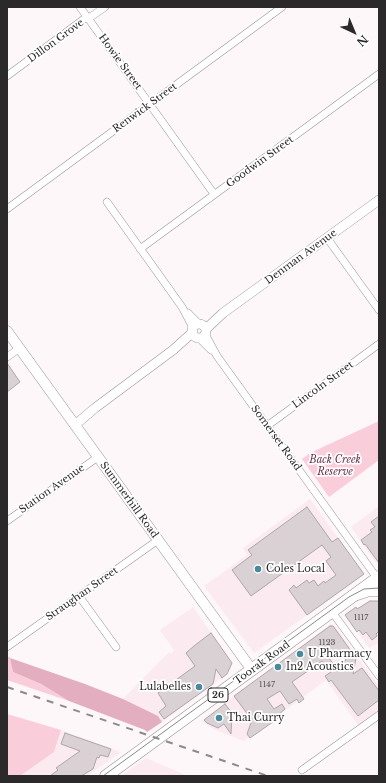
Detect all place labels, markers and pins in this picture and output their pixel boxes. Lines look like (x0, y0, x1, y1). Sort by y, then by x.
place label: Coles Local (266, 563, 325, 575)
marker: Coles Local (253, 564, 263, 574)
place label: U Pharmacy (308, 648, 372, 660)
marker: U Pharmacy (295, 649, 305, 659)
place label: In2 Acoustics (286, 661, 354, 673)
marker: In2 Acoustics (273, 662, 283, 672)
place label: Lulabelles (139, 681, 191, 693)
marker: Lulabelles (194, 682, 204, 692)
place label: Thai Curry (227, 712, 284, 724)
marker: Thai Curry (214, 713, 224, 723)

